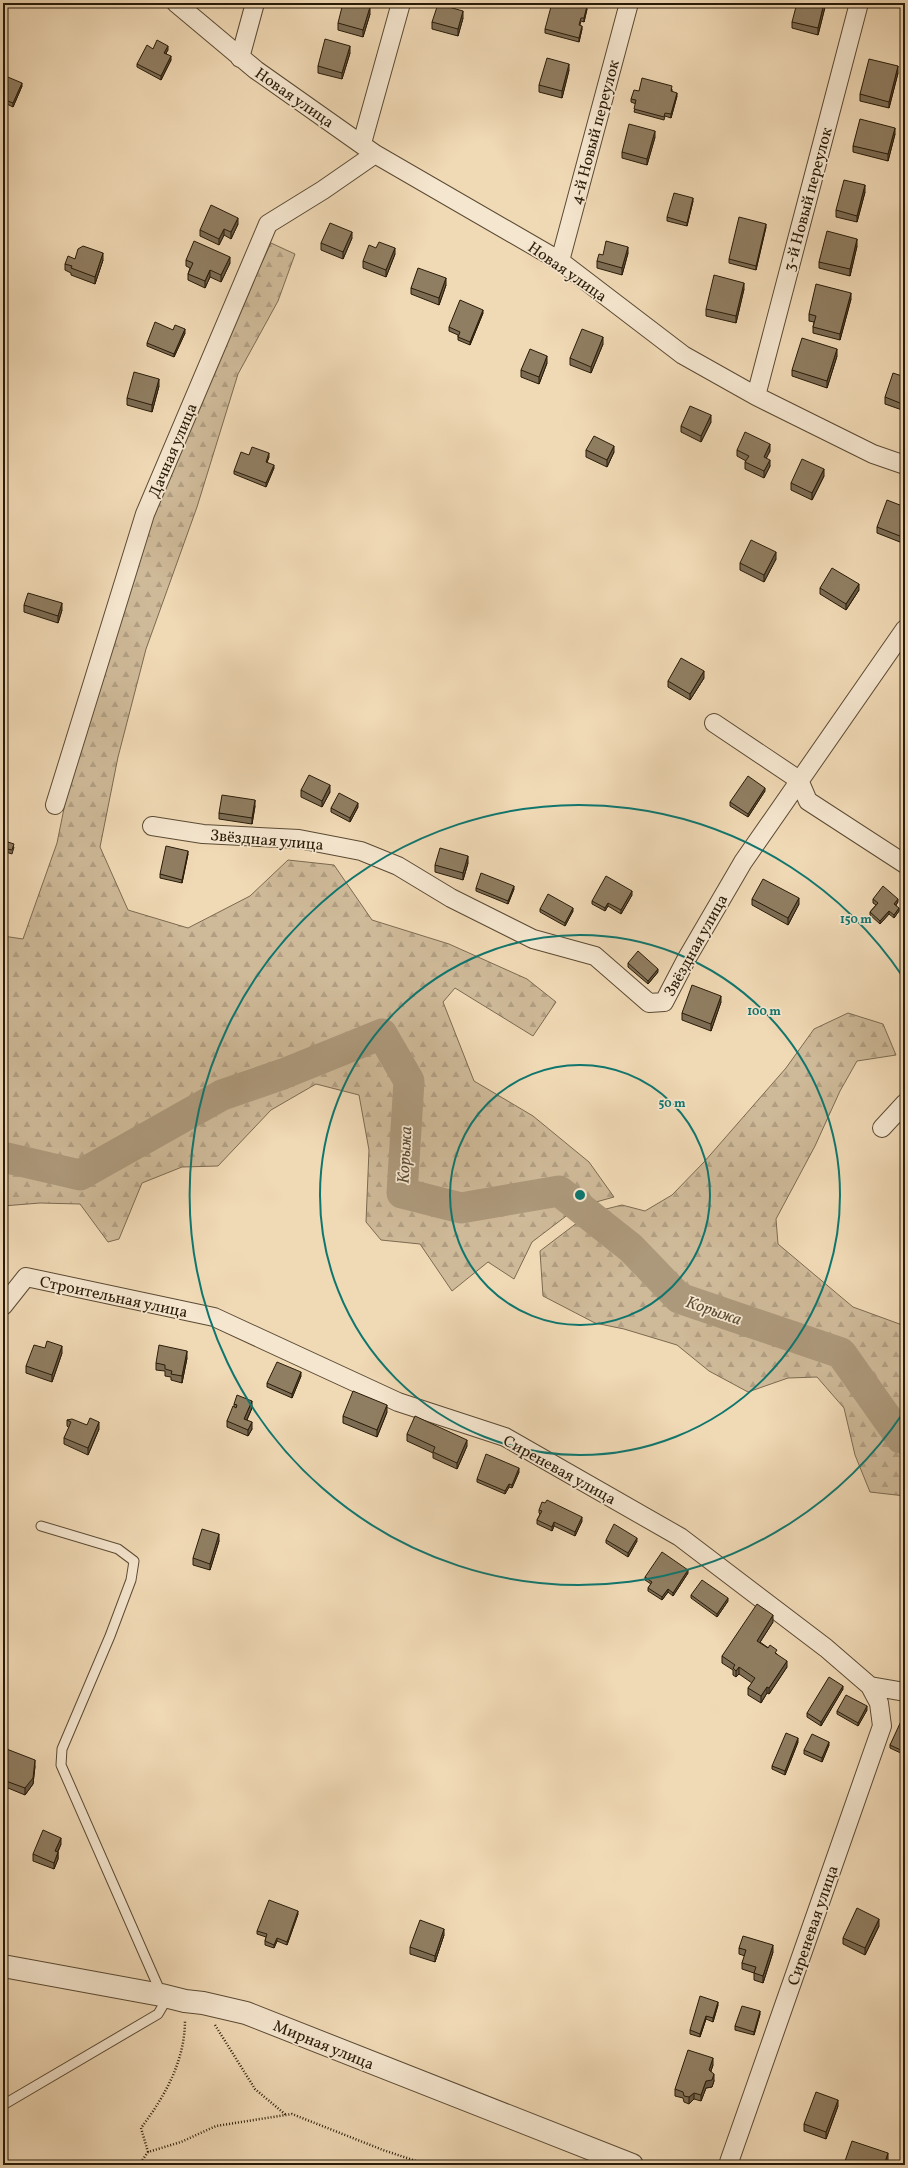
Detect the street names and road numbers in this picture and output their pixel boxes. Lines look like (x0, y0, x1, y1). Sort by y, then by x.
street label: 4-й Новый переулок (566, 57, 626, 207)
street label: Новая улица (250, 63, 338, 134)
street label: 3-й Новый переулок (779, 125, 839, 274)
street label: Новая улица (523, 237, 611, 308)
street label: Дачная улица (144, 400, 204, 501)
street label: Звёздная улица (209, 825, 325, 857)
street label: Звёздная улица (659, 891, 734, 1001)
street label: Строительная улица (38, 1272, 190, 1324)
street label: Сиреневая улица (499, 1431, 619, 1511)
street label: Сиреневая улица (783, 1862, 845, 1989)
street label: Мирная улица (269, 2016, 377, 2076)

